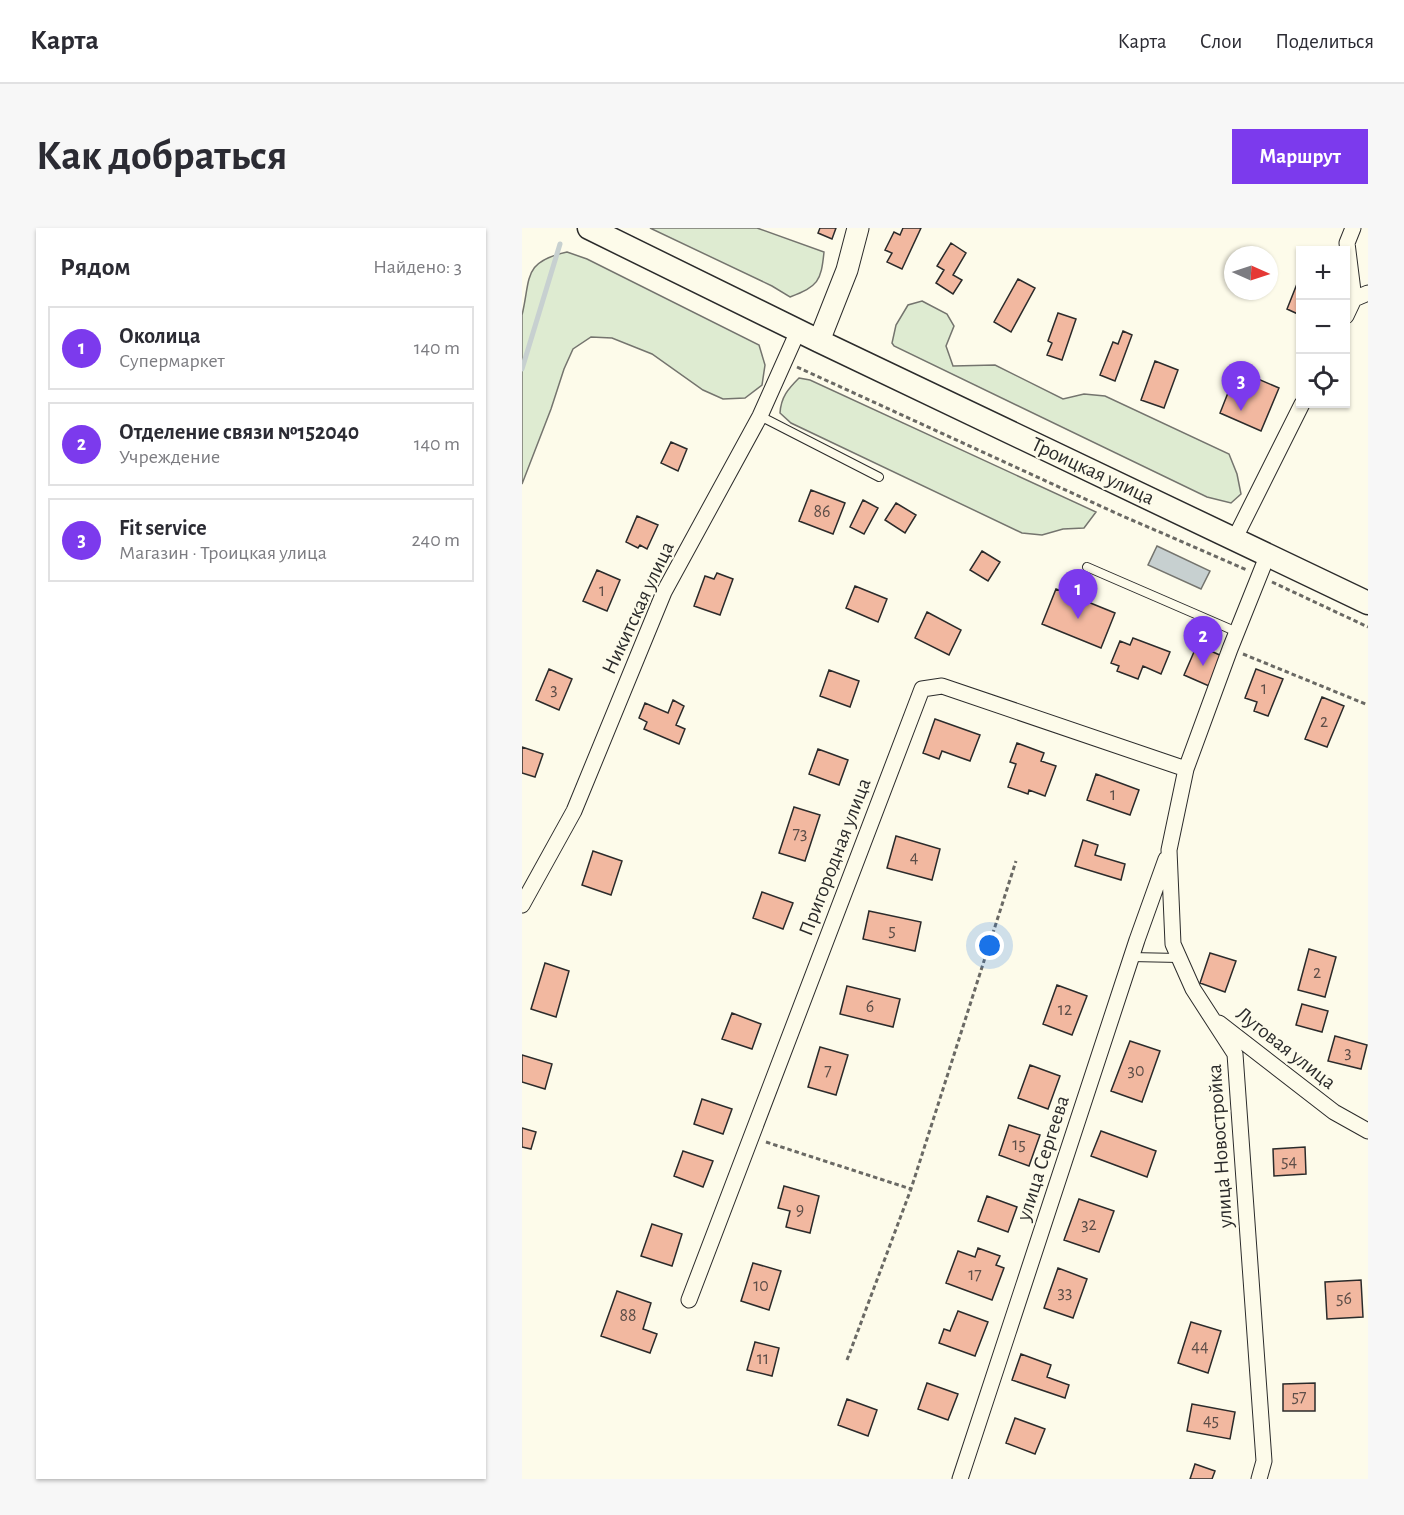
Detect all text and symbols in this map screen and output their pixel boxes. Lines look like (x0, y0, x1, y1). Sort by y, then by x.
text: Карта (30, 27, 99, 55)
text: Карта (1117, 31, 1167, 52)
text: Слои (1200, 31, 1242, 52)
text: Поделиться (1275, 31, 1374, 52)
button: Маршрут (1232, 129, 1368, 184)
text: Как добраться (36, 135, 287, 177)
north arrow (1224, 246, 1278, 300)
map controls (1296, 246, 1350, 408)
button: + (1296, 246, 1350, 300)
text: Рядом (60, 254, 131, 280)
text: Найдено: 3 (373, 257, 462, 277)
button: − (1296, 300, 1350, 354)
text: Околица (119, 325, 200, 347)
text: 1 (78, 338, 85, 358)
text: 140 m (414, 338, 460, 358)
text: Супермаркет (119, 351, 225, 371)
button: locate (1296, 354, 1350, 408)
pin: 3 (1222, 362, 1260, 411)
text: Отделение связи №152040 (119, 421, 359, 443)
street label: Троицкая улица (1028, 433, 1158, 509)
text: 2 (77, 434, 86, 454)
text: 140 m (414, 434, 460, 454)
text: Учреждение (119, 447, 220, 467)
house number: 86 (814, 503, 831, 521)
text: Fit service (119, 517, 207, 539)
text: 3 (77, 530, 86, 550)
text: 240 m (411, 530, 460, 550)
street label: Никитская улица (598, 538, 678, 678)
text: Магазин · Троицкая улица (119, 543, 327, 563)
pin: 1 (1058, 570, 1098, 619)
house number: 1 (599, 582, 605, 600)
pin: 2 (1184, 616, 1222, 666)
house number: 1 (1261, 680, 1267, 698)
house number: 3 (550, 681, 558, 699)
house number: 2 (1320, 713, 1328, 731)
street label: Пригородная улица (795, 775, 875, 939)
house number: 1 (1110, 786, 1116, 804)
house number: 73 (793, 825, 807, 843)
house number: 4 (910, 849, 919, 867)
house number: 5 (888, 922, 896, 940)
your location (975, 931, 1004, 960)
house number: 2 (1313, 964, 1321, 982)
house number: 6 (866, 998, 874, 1016)
house number: 12 (1058, 1001, 1072, 1019)
street label: Луговая улица (1232, 1003, 1340, 1093)
house number: 3 (1344, 1044, 1352, 1062)
house number: 7 (824, 1062, 832, 1080)
house number: 30 (1128, 1062, 1144, 1080)
street label: улица Новостройка (1204, 1063, 1236, 1230)
street label: улица Сергеева (1013, 1092, 1073, 1224)
house number: 15 (1012, 1136, 1026, 1154)
house number: 54 (1281, 1153, 1297, 1171)
house number: 9 (796, 1201, 804, 1219)
house number: 32 (1081, 1216, 1097, 1234)
house number: 17 (968, 1266, 982, 1284)
house number: 10 (753, 1277, 769, 1295)
house number: 33 (1058, 1284, 1072, 1302)
house number: 56 (1336, 1290, 1352, 1308)
house number: 88 (619, 1307, 637, 1325)
house number: 44 (1191, 1338, 1209, 1356)
house number: 11 (757, 1350, 769, 1368)
house number: 57 (1291, 1388, 1307, 1406)
house number: 45 (1203, 1412, 1219, 1430)

